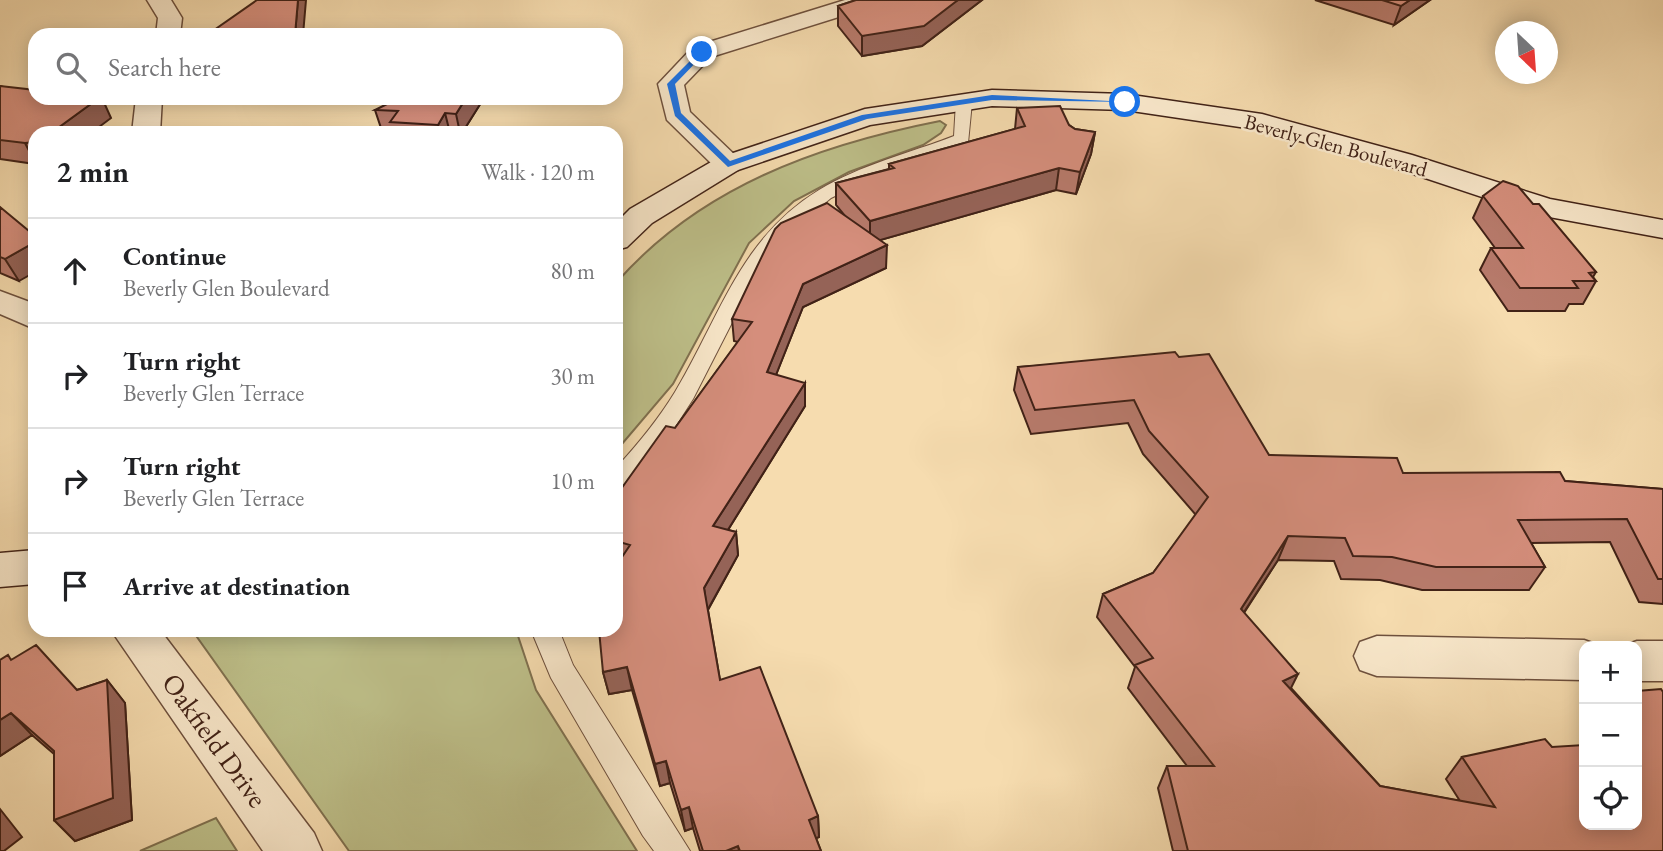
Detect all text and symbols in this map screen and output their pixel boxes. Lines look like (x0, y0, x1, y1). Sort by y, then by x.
north arrow (1495, 21, 1558, 84)
search box (28, 28, 623, 105)
route end (686, 36, 717, 67)
icon: search (52, 48, 90, 86)
text: Search here (108, 50, 221, 84)
route start (1109, 86, 1140, 117)
street label: Beverly Glen Boulevard (1241, 108, 1431, 183)
text: 2 min (56, 152, 129, 191)
text: Walk · 120 m (481, 157, 595, 187)
text: Continue (123, 239, 226, 273)
icon: ahead (56, 252, 94, 290)
text: 80 m (550, 256, 595, 286)
text: Beverly Glen Boulevard (123, 273, 330, 303)
text: Turn right (123, 344, 241, 378)
icon: right (56, 357, 94, 395)
text: 30 m (550, 361, 595, 391)
text: Beverly Glen Terrace (123, 378, 304, 408)
text: Turn right (123, 449, 241, 483)
icon: right (56, 462, 94, 500)
text: 10 m (550, 466, 595, 496)
text: Beverly Glen Terrace (123, 483, 304, 513)
icon: arrive (56, 567, 94, 605)
text: Arrive at destination (123, 569, 350, 603)
map controls (1579, 641, 1642, 830)
button: + (1579, 641, 1642, 704)
street label: Oakfield Drive (154, 666, 276, 814)
button: − (1579, 704, 1642, 767)
button: locate (1579, 767, 1642, 830)

